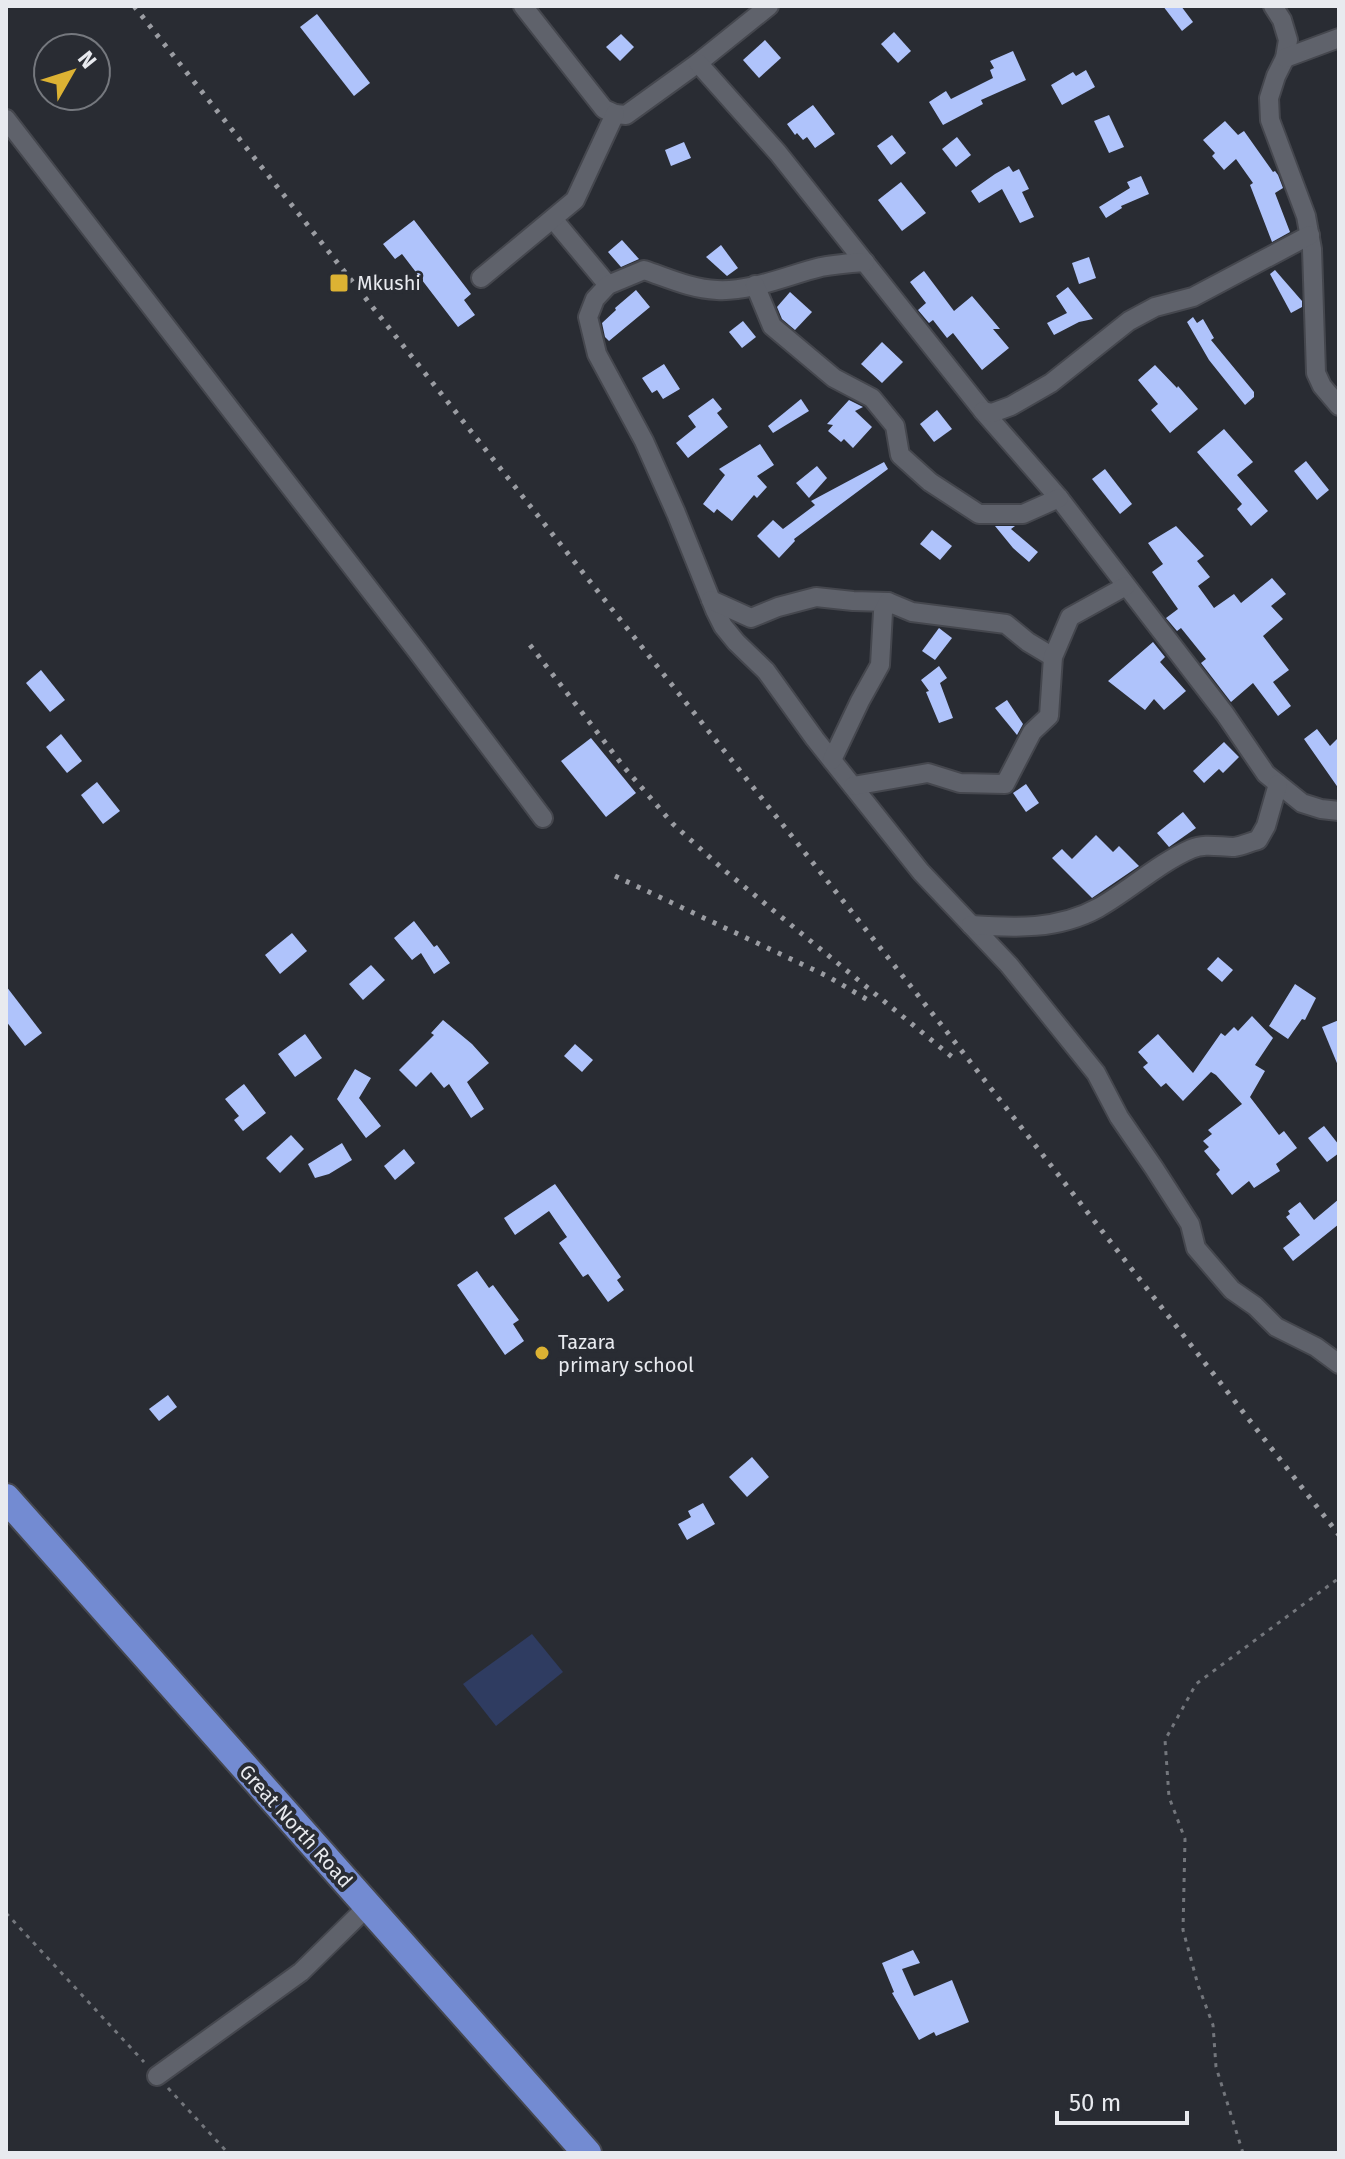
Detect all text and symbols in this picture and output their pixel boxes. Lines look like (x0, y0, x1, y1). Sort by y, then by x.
north arrow (32, 32, 112, 112)
text: N (72, 46, 102, 74)
place label: Mkushi (357, 271, 421, 295)
marker: Mkushi (328, 272, 350, 294)
place label: Tazara primary school (558, 1330, 694, 1377)
marker: Tazara primary school (533, 1344, 551, 1362)
street label: Great North Road (234, 1760, 358, 1892)
scale bar (1057, 2075, 1187, 2125)
text: 50 m (1069, 2089, 1121, 2117)

